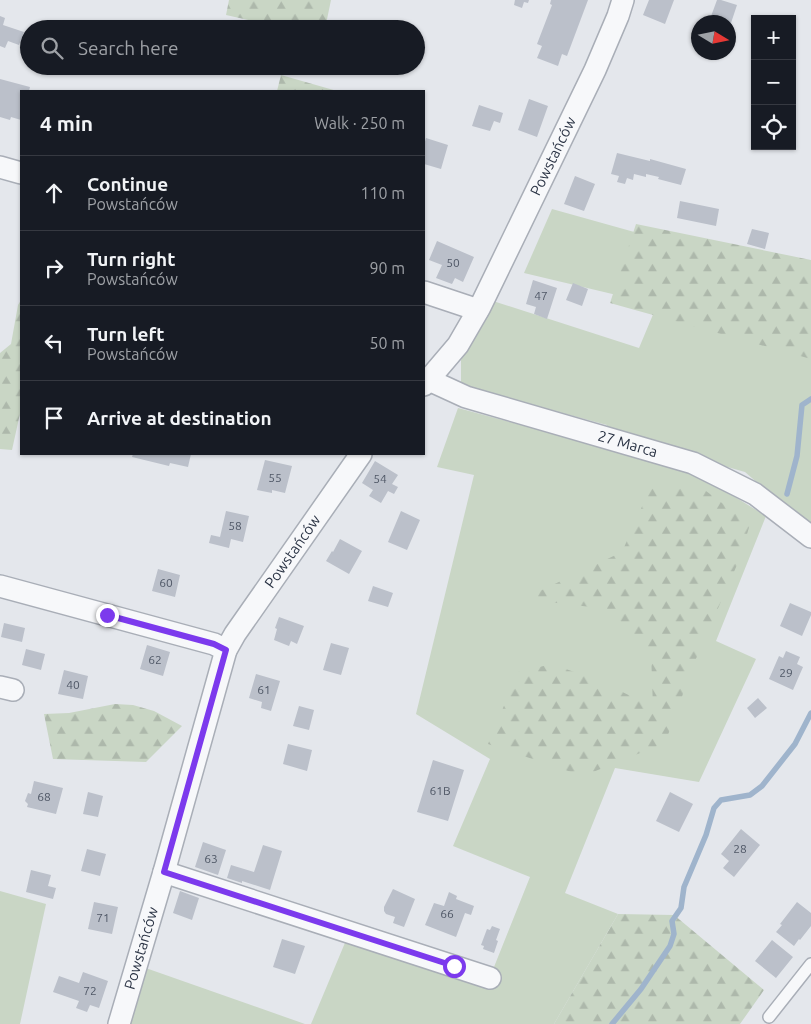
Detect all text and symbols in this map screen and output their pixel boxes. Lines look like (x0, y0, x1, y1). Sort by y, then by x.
north arrow (691, 15, 736, 60)
map controls (751, 15, 796, 150)
button: + (751, 15, 796, 60)
search box (20, 20, 425, 75)
icon: search (38, 34, 66, 62)
text: Search here (78, 37, 178, 59)
button: − (751, 60, 796, 105)
button: locate (751, 105, 796, 150)
text: 4 min (40, 111, 93, 135)
text: Walk · 250 m (314, 114, 405, 132)
street label: Powstańców (526, 114, 579, 198)
text: Continue (87, 173, 168, 195)
icon: ahead (40, 179, 68, 207)
text: 110 m (360, 184, 405, 202)
text: Powstańców (87, 195, 178, 213)
text: Turn right (87, 248, 175, 270)
icon: right (40, 254, 68, 282)
house number: 50 (446, 256, 460, 269)
text: 90 m (369, 259, 405, 277)
text: Powstańców (87, 270, 178, 288)
house number: 47 (534, 289, 548, 302)
text: Turn left (87, 323, 165, 345)
icon: left (40, 329, 68, 357)
text: 50 m (369, 334, 405, 352)
text: Powstańców (87, 345, 178, 363)
icon: arrive (40, 404, 68, 432)
text: Arrive at destination (87, 407, 272, 429)
street label: 27 Marca (596, 427, 660, 460)
house number: 55 (268, 471, 282, 484)
house number: 54 (373, 472, 387, 485)
street label: Powstańców (261, 511, 324, 591)
house number: 58 (228, 519, 242, 532)
house number: 60 (159, 576, 173, 589)
route end (96, 604, 119, 627)
house number: 62 (148, 653, 162, 666)
house number: 29 (779, 666, 793, 679)
house number: 40 (66, 678, 80, 691)
house number: 61 (257, 683, 271, 696)
house number: 61B (429, 784, 451, 797)
house number: 68 (37, 790, 51, 803)
house number: 28 (733, 842, 747, 855)
house number: 63 (204, 852, 218, 865)
street label: Powstańców (121, 904, 161, 991)
house number: 66 (440, 907, 454, 920)
house number: 71 (96, 911, 110, 924)
route start (443, 955, 466, 978)
house number: 72 (83, 984, 97, 997)

